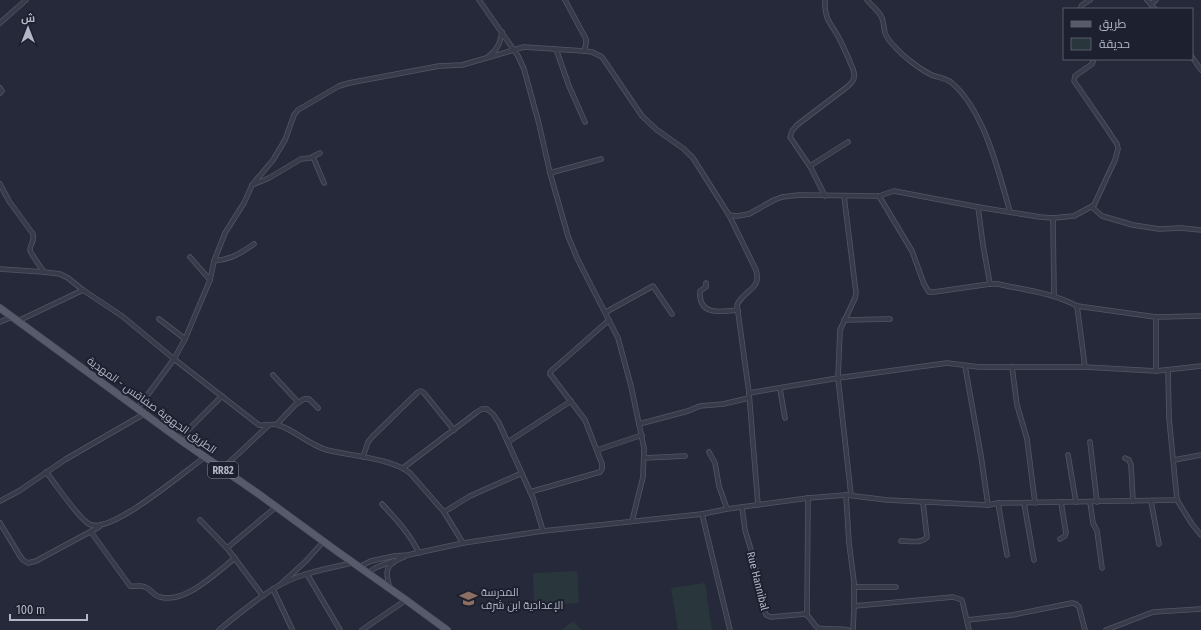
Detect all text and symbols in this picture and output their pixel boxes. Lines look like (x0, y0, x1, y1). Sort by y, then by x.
north arrow (8, 8, 48, 48)
legend (1063, 8, 1193, 60)
text: ش (21, 12, 35, 25)
text: طريق (1099, 17, 1127, 31)
text: حديقة (1099, 37, 1130, 51)
street label: الطريق الجهوية صفاقس - المهدية (85, 354, 219, 457)
road number: RR82 (208, 462, 238, 478)
street label: Rue Hannibal (744, 550, 771, 612)
place label: المدرسة الإعدادية ابن شرف (481, 586, 563, 612)
school or university icon: المدرسة الإعدادية ابن شرف (458, 588, 478, 608)
scale bar (10, 596, 87, 622)
text: 100 m (16, 603, 45, 617)

